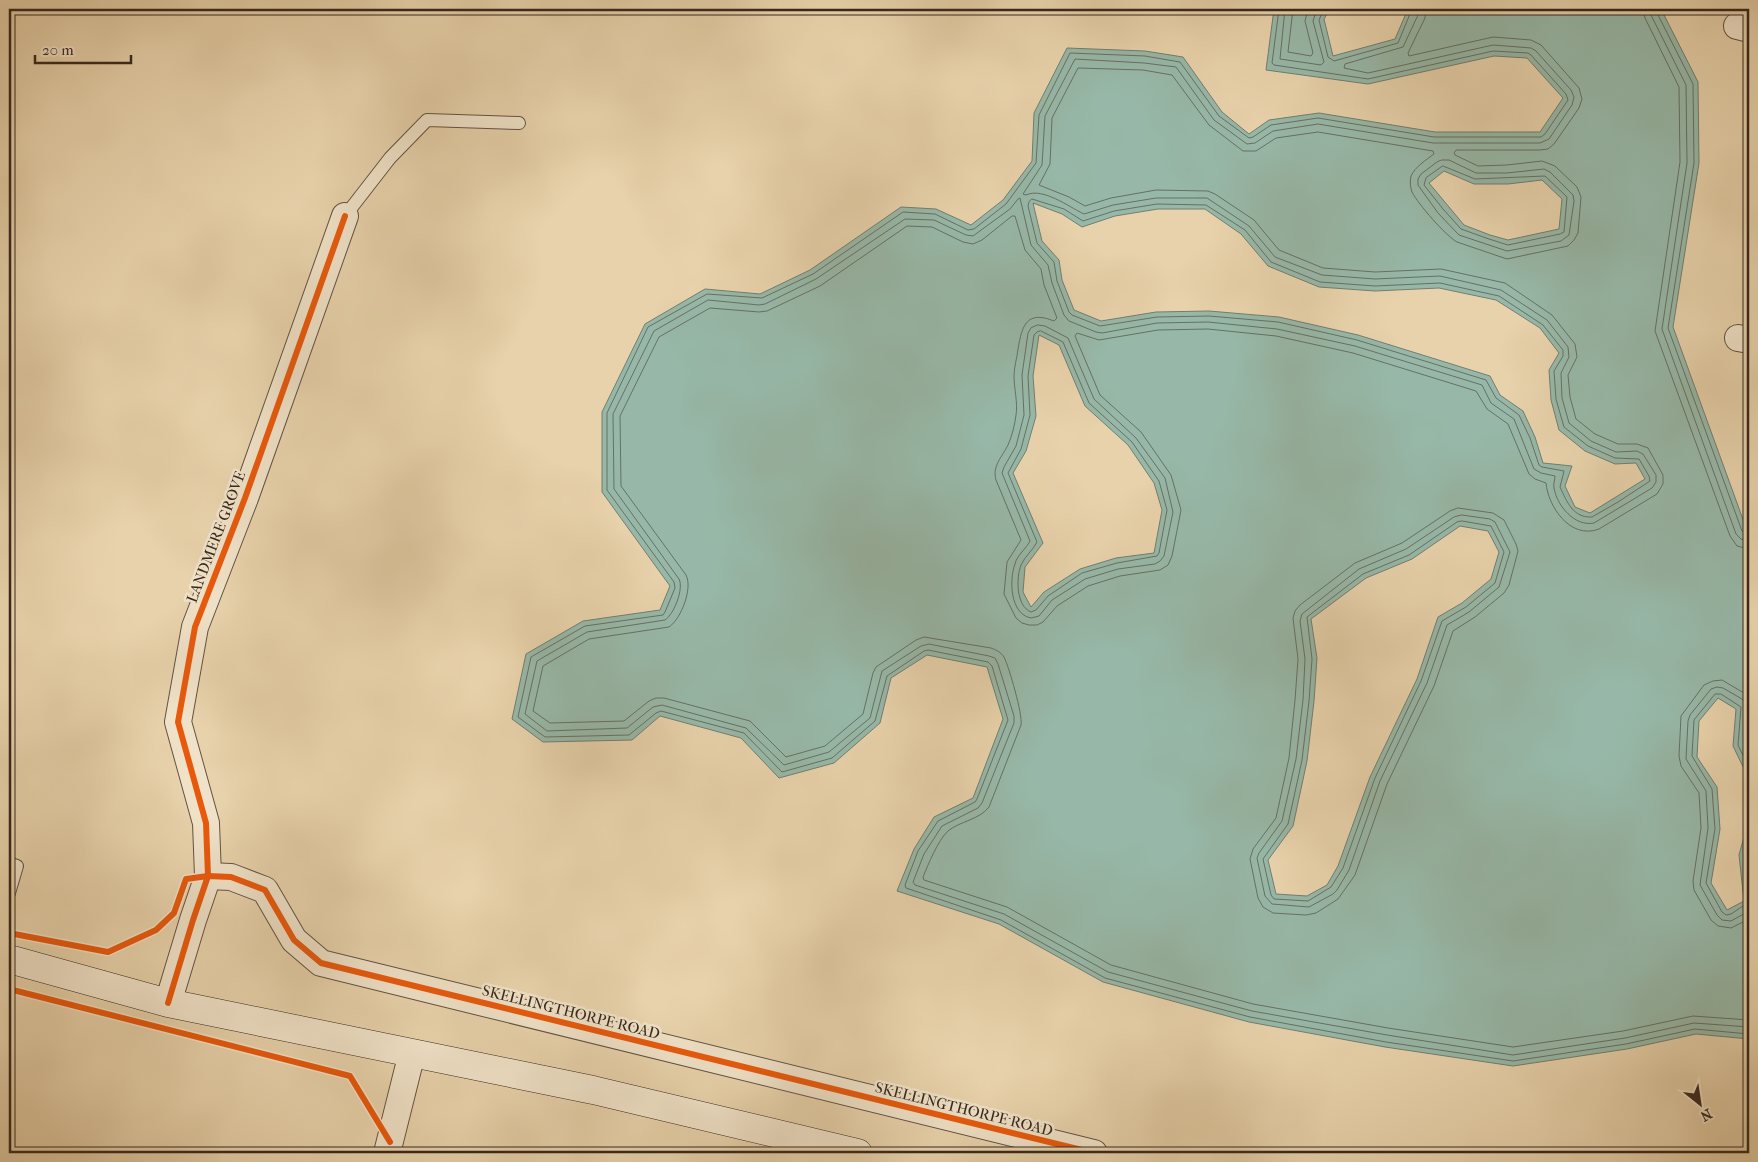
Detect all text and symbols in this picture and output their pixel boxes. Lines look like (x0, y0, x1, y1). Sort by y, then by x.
scale bar (35, 32, 131, 64)
text: 20 m (42, 41, 74, 59)
street label: LANDMERE GROVE (183, 469, 249, 605)
street label: SKELLINGTHORPE ROAD (480, 981, 662, 1043)
street label: SKELLINGTHORPE ROAD (873, 1078, 1055, 1140)
north arrow (1676, 1080, 1726, 1130)
text: N (1697, 1105, 1715, 1125)

